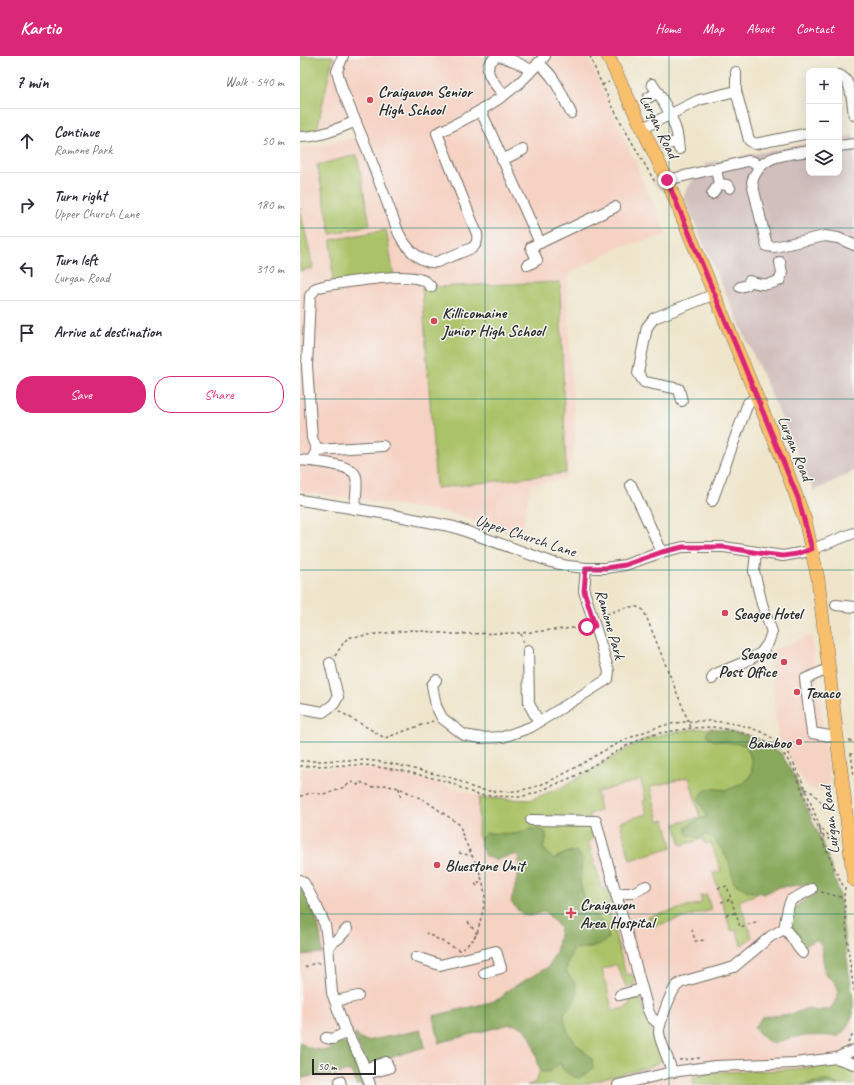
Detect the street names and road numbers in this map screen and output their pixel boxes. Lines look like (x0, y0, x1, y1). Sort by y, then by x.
street label: Lurgan Road (635, 91, 684, 164)
street label: Lurgan Road (773, 413, 818, 486)
street label: Upper Church Lane (473, 510, 580, 562)
street label: Ramone Park (591, 587, 630, 663)
street label: Lurgan Road (816, 782, 844, 855)

